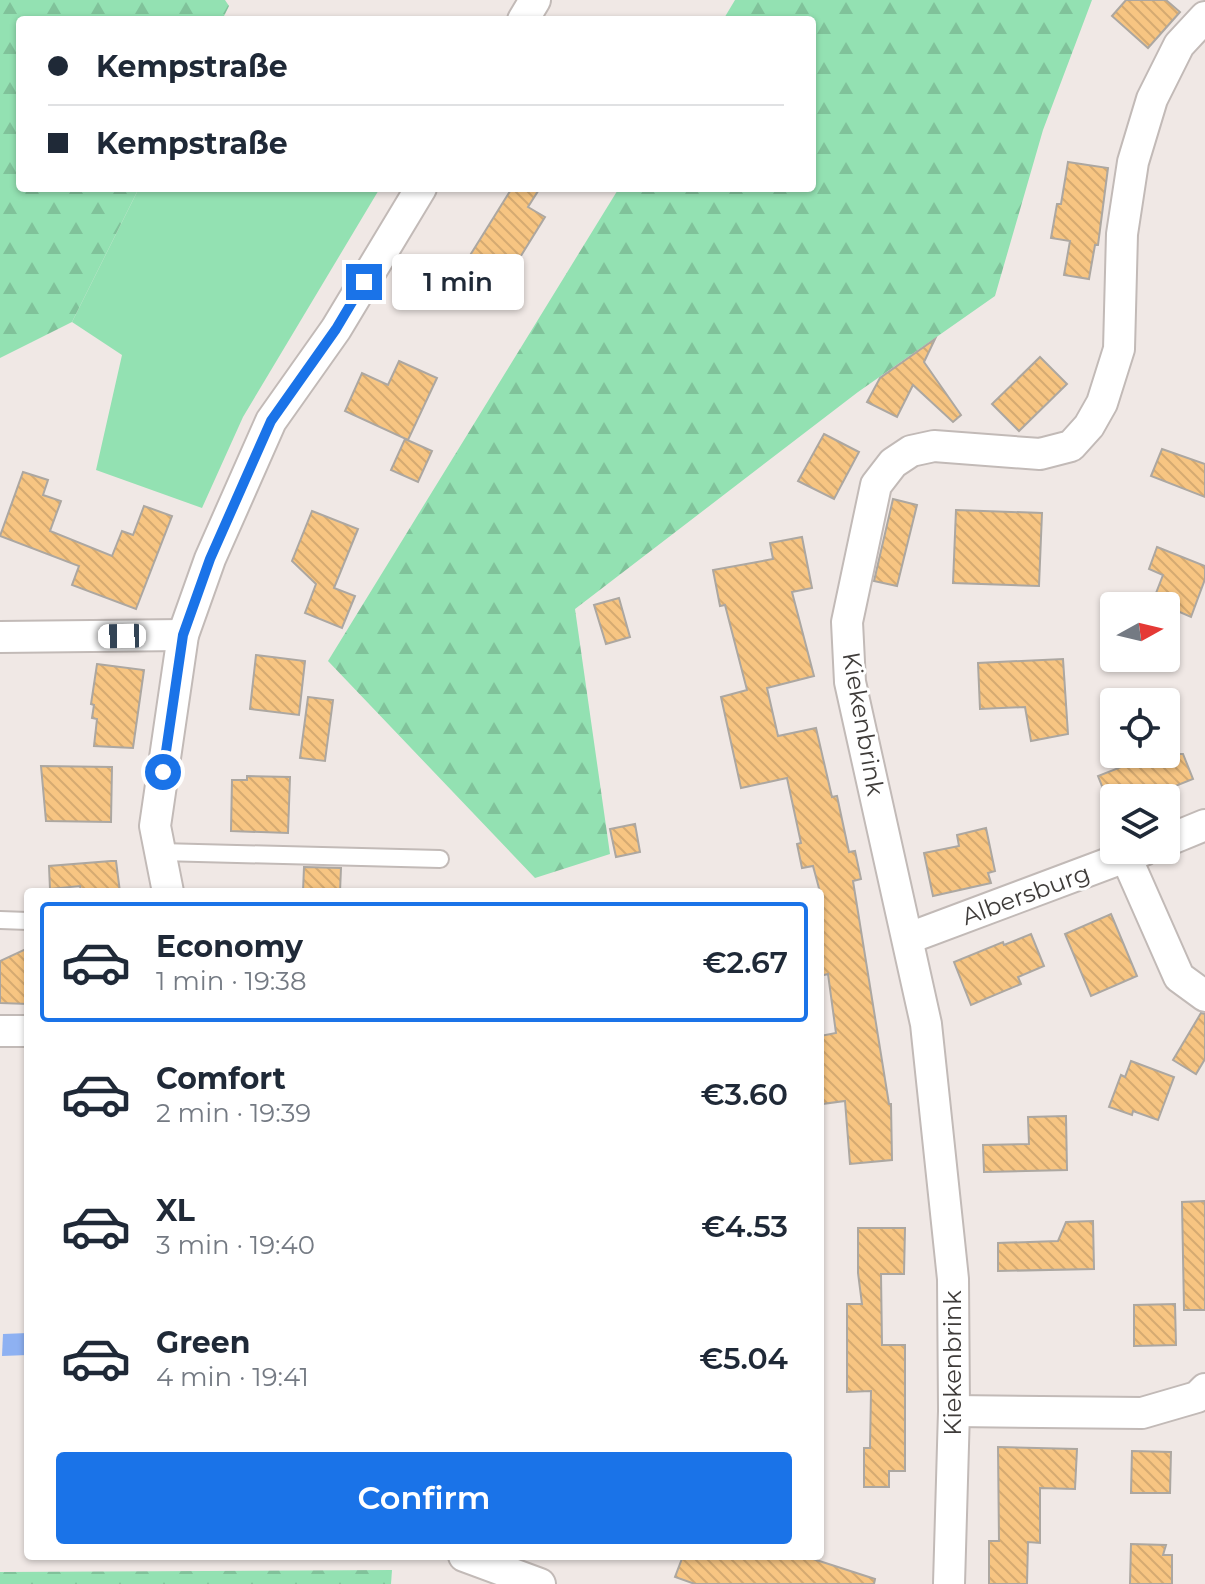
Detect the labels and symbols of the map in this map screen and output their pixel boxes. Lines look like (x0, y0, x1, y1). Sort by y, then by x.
callout: 1 min (392, 254, 524, 310)
route end (346, 264, 382, 300)
north arrow (1100, 592, 1180, 672)
car (98, 624, 146, 648)
street label: Kiekenbrink (837, 650, 891, 799)
route start (145, 754, 181, 790)
street label: Albersburg (958, 858, 1094, 931)
street label: Kiekenbrink (938, 1290, 967, 1436)

